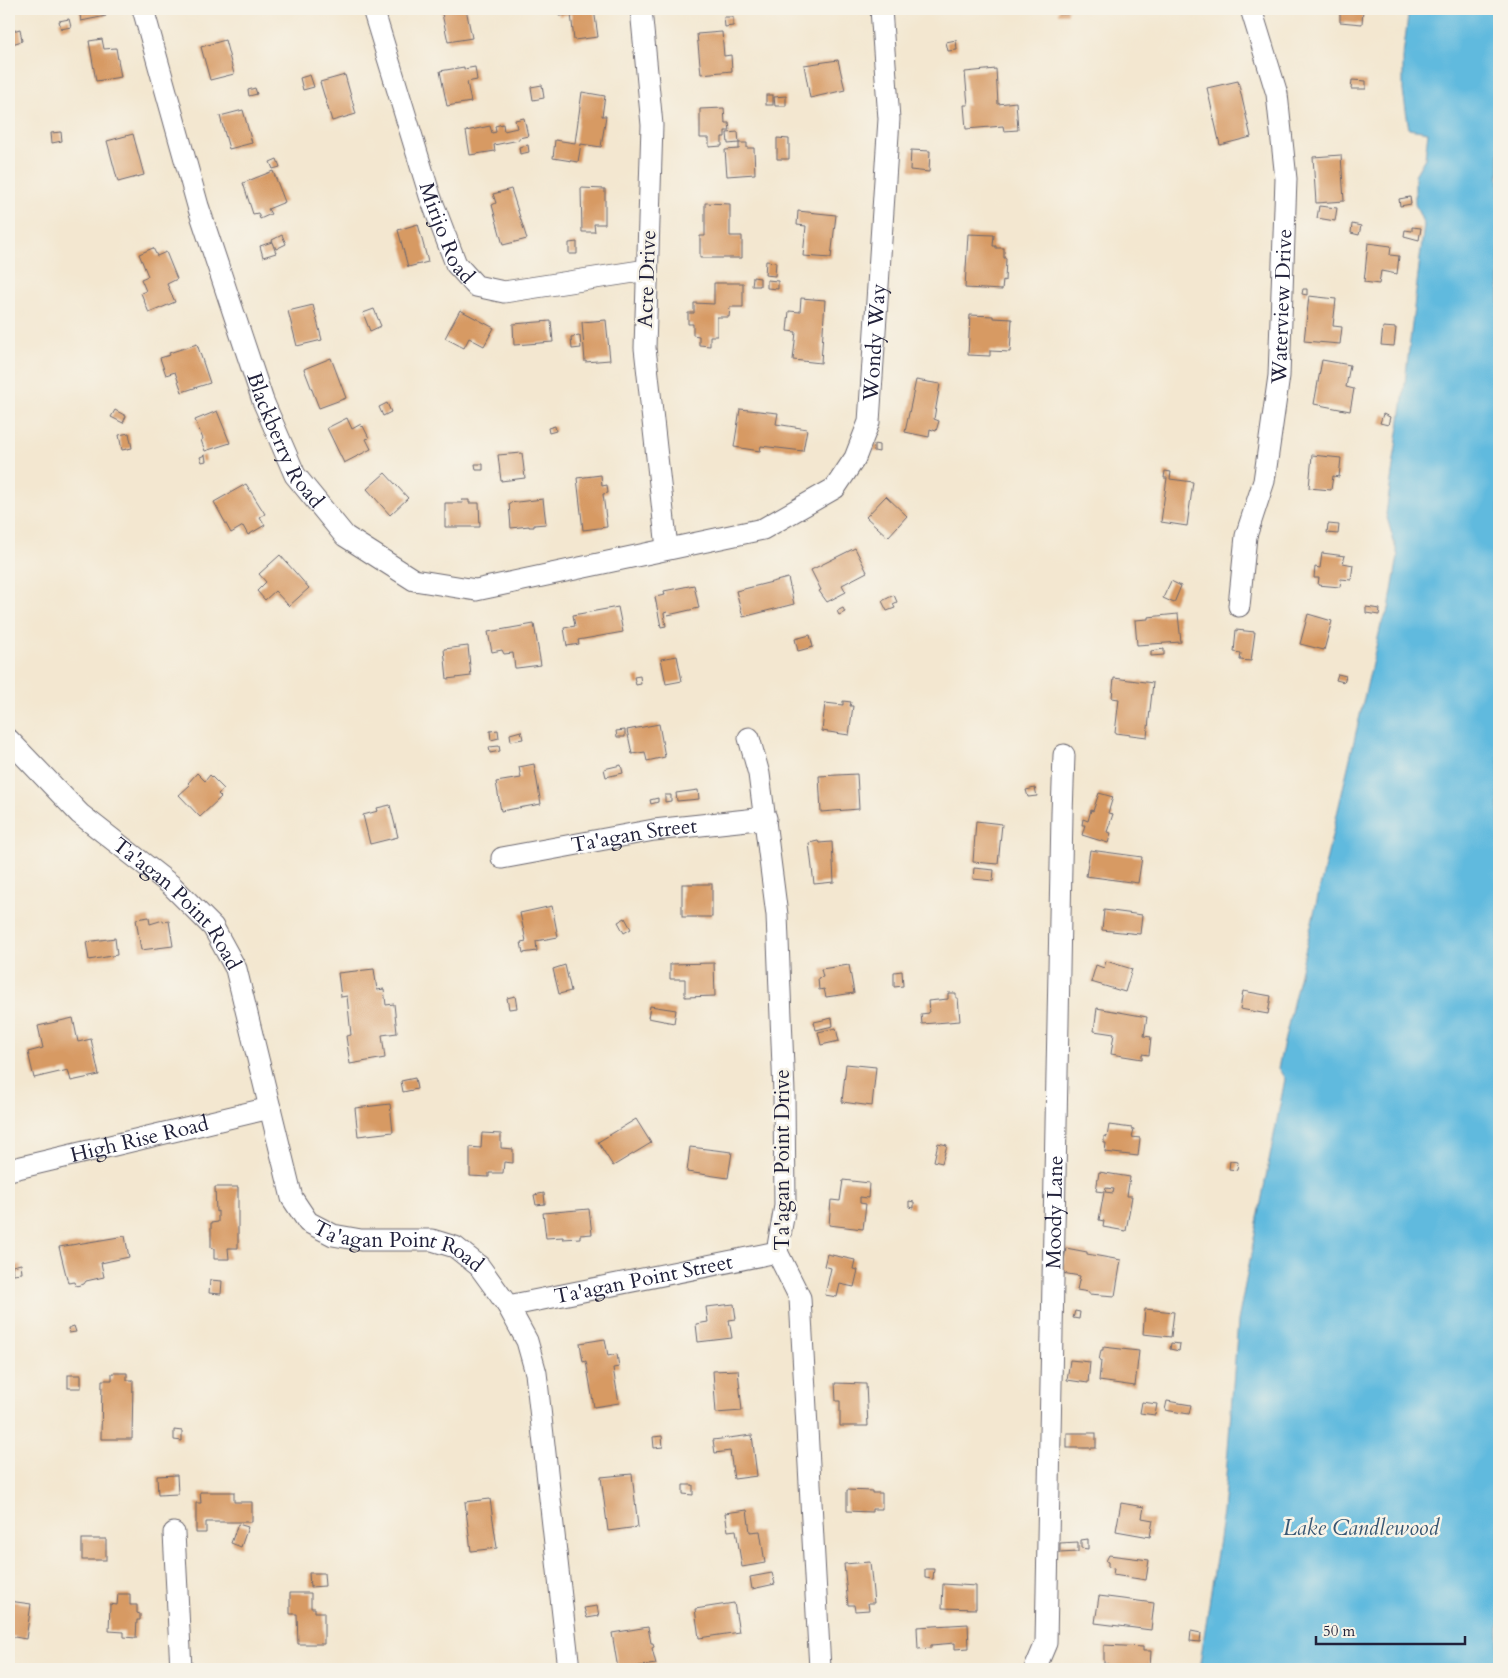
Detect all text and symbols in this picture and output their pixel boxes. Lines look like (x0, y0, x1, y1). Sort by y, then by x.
street label: Mirijo Road (412, 179, 481, 290)
street label: Waterview Drive (1264, 228, 1299, 386)
street label: Acre Drive (631, 229, 663, 329)
street label: Wondy Way (856, 283, 893, 403)
street label: Blackberry Road (240, 369, 331, 514)
street label: Ta'agan Street (569, 811, 699, 860)
street label: Ta'agan Point Road (107, 830, 248, 975)
street label: Ta'agan Point Drive (768, 1069, 797, 1251)
street label: High Rise Road (67, 1109, 211, 1169)
street label: Moody Lane (1039, 1155, 1070, 1269)
street label: Ta'agan Point Road (308, 1213, 490, 1279)
street label: Ta'agan Point Street (552, 1247, 735, 1311)
water label: Lake Candlewood (1283, 1513, 1440, 1543)
scale bar (1316, 1613, 1464, 1645)
text: 50 m (1323, 1621, 1355, 1641)

